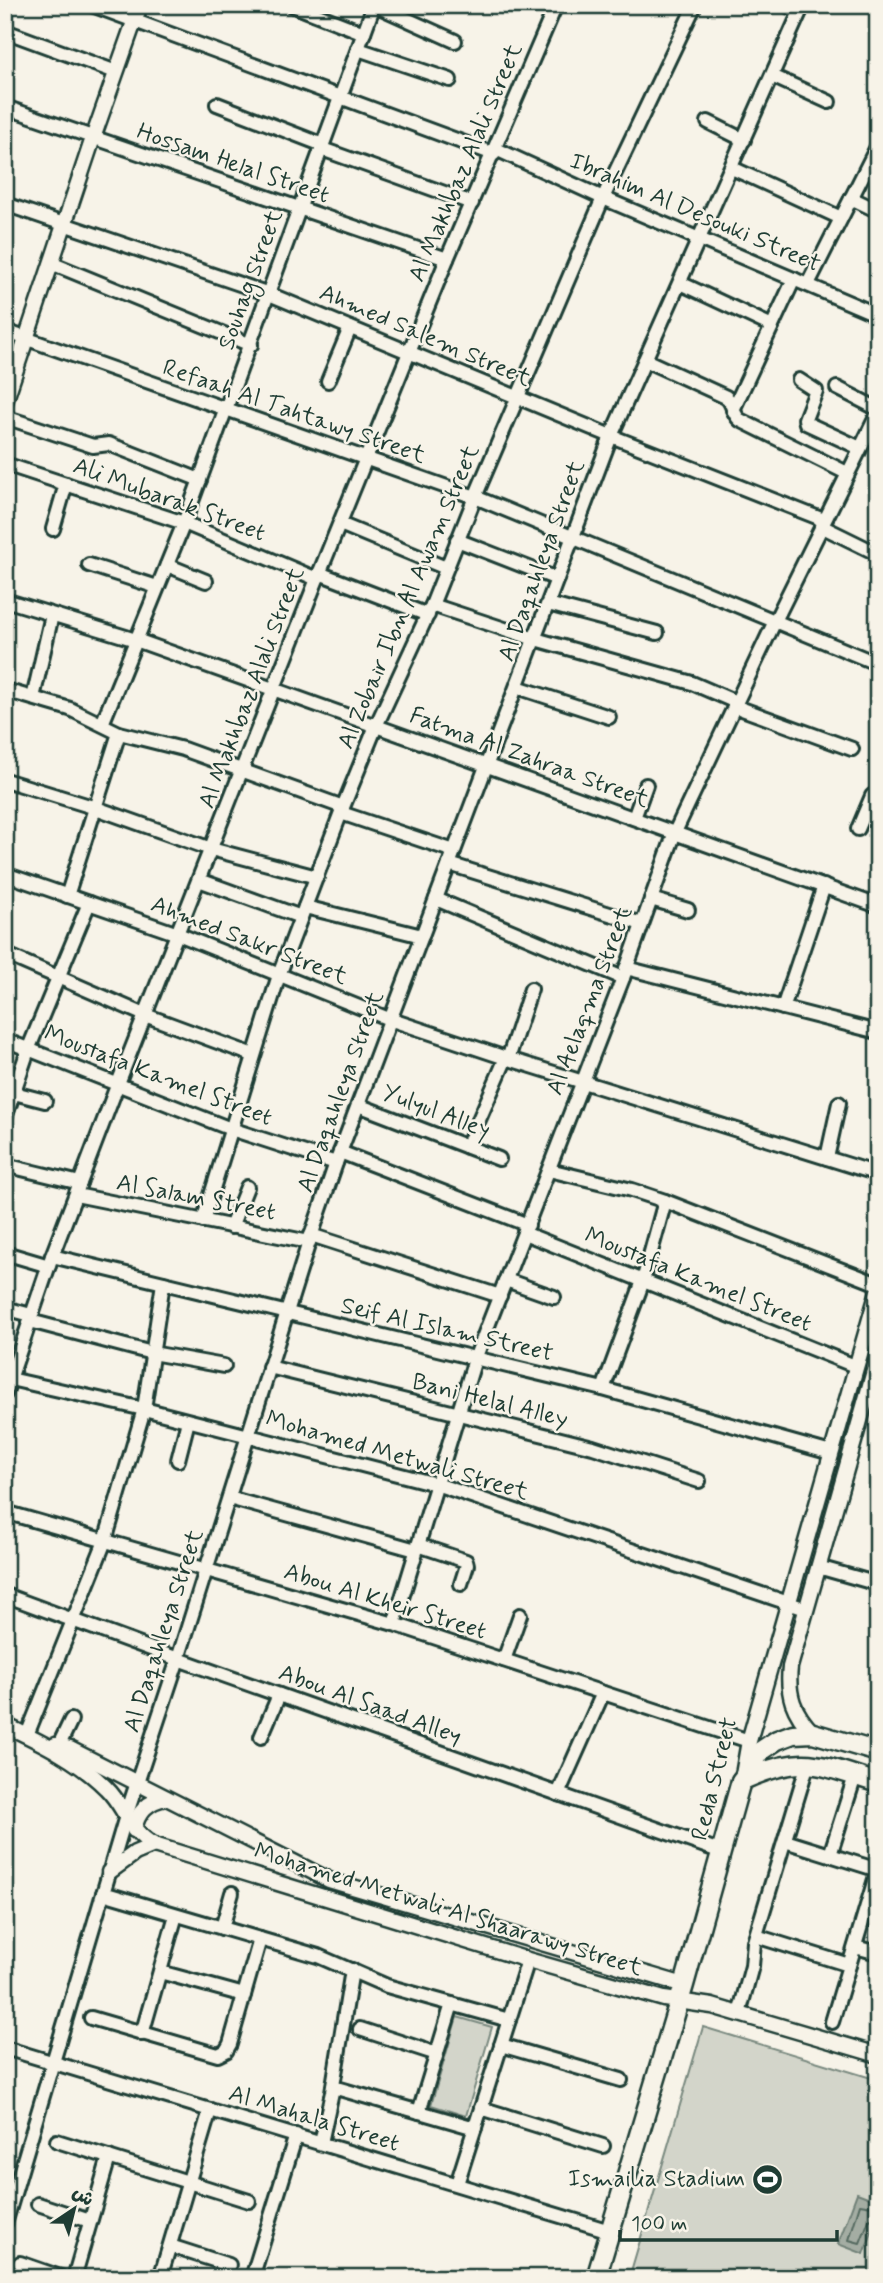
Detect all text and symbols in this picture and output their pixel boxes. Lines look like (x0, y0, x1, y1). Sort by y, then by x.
street label: Al Makhbaz Alali Street (402, 39, 530, 287)
street label: Hossam Helal Street (133, 117, 333, 211)
street label: Ibrahim Al Desouki Street (565, 146, 825, 280)
street label: Souhag Street (211, 206, 293, 355)
street label: Ahmed Salem Street (315, 277, 535, 395)
street label: Refaah Al Tahtawy Street (158, 352, 430, 472)
street label: Al Zobair Ibn Al Awam Street (331, 440, 487, 754)
street label: Ali Mubarak Street (69, 451, 269, 549)
street label: Al Daqahleya Street (491, 456, 593, 666)
street label: Al Makhbaz Alali Street (192, 563, 312, 813)
street label: Fatma Al Zahraa Street (405, 700, 653, 816)
street label: Ahmed Sakr Street (146, 889, 352, 993)
street label: Al Aelaqma Street (540, 902, 640, 1100)
street label: Al Daqahleya Street (290, 987, 392, 1197)
street label: Moustafa Kamel Street (39, 1018, 277, 1134)
street label: Yulyul Alley (377, 1077, 495, 1147)
street label: Al Salam Street (114, 1167, 278, 1229)
street label: Moustafa Kamel Street (580, 1220, 816, 1340)
street label: Seif Al Islam Street (338, 1290, 556, 1370)
street label: Bani Helal Alley (409, 1367, 571, 1435)
street label: Mohamed Metwali Street (262, 1404, 532, 1508)
street label: Al Daqahleya Street (117, 1525, 211, 1737)
street label: Abou Al Kheir Street (280, 1556, 490, 1648)
street label: Abou Al Saad Alley (274, 1658, 466, 1752)
street label: Reda Street (685, 1714, 745, 1844)
street label: Mohamed Metwali Al Shaarawy Street (250, 1836, 646, 1984)
street label: Al Mahala Street (225, 2078, 403, 2160)
sports icon: Ismailia Stadium (751, 2162, 785, 2196)
place label: Ismailia Stadium (568, 2164, 745, 2195)
north arrow (38, 2174, 108, 2244)
text: ش (67, 2180, 99, 2213)
scale bar (620, 2199, 838, 2243)
text: 100 m (631, 2210, 687, 2238)

